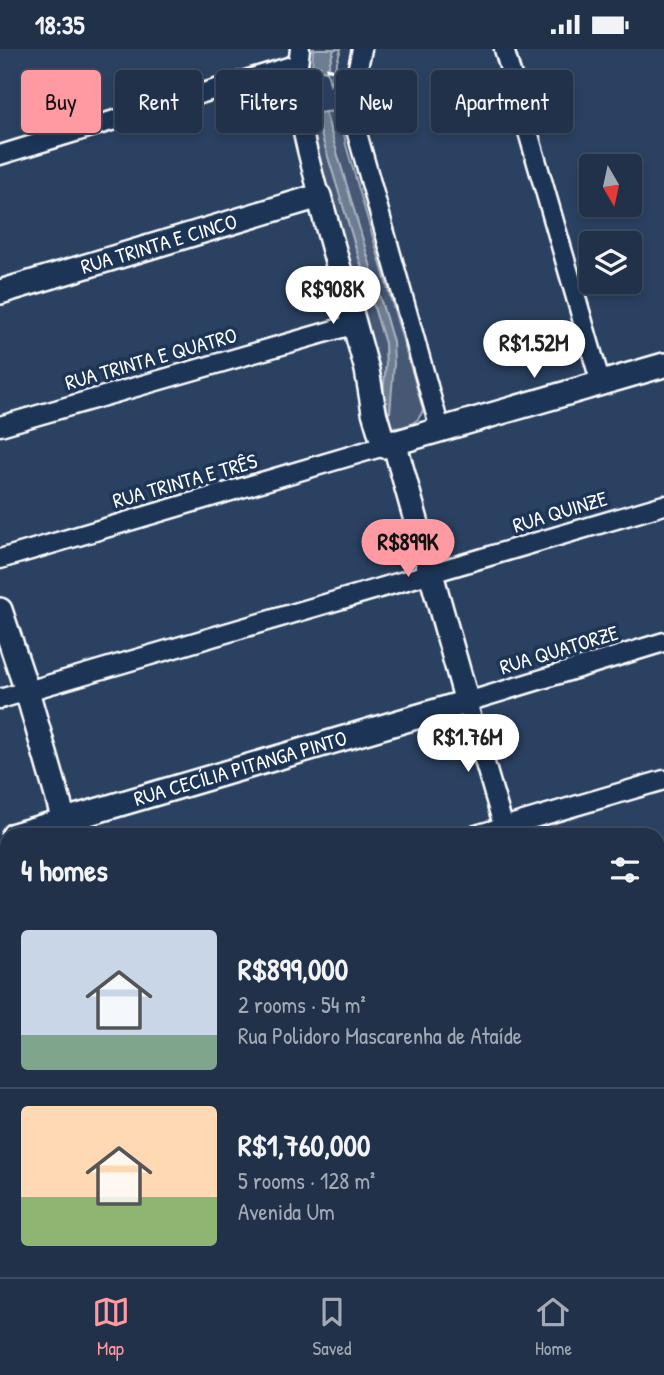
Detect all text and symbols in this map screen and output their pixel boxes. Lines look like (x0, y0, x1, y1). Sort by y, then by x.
text: 18:35 (35, 7, 84, 42)
chip: Buy (21, 70, 101, 133)
chip: Rent (115, 70, 202, 133)
chip: Filters (216, 70, 322, 133)
chip: New (336, 70, 417, 133)
chip: Apartment (431, 70, 573, 133)
north arrow (579, 154, 642, 217)
map controls (579, 154, 642, 294)
street label: RUA TRINTA E CINCO (77, 207, 240, 281)
button: layers (579, 231, 642, 294)
pin: R$908K (276, 267, 390, 326)
text: R$908K (302, 273, 364, 304)
street label: RUA TRINTA E QUATRO (62, 320, 240, 397)
pin: R$1.52M (469, 321, 599, 380)
text: R$1.52M (499, 327, 569, 358)
street label: RUA TRINTA E TRÊS (109, 446, 261, 515)
street label: RUA QUINZE (509, 483, 611, 540)
pin: R$899K (351, 519, 465, 579)
text: R$899K (378, 526, 438, 557)
street label: RUA QUATORZE (496, 618, 622, 681)
pin: R$1.76M (403, 715, 533, 774)
text: R$1.76M (433, 721, 503, 752)
street label: RUA CECÍLIA PITANGA PINTO (130, 723, 350, 813)
text: 4 homes (21, 850, 108, 890)
icon: filters (606, 851, 644, 889)
text: R$899,000 (238, 949, 348, 989)
icon: home (77, 958, 161, 1042)
text: 2 rooms · 54 m² (238, 989, 366, 1020)
text: Rua Polidoro Mascarenha de Ataíde (238, 1020, 522, 1051)
text: R$1,760,000 (238, 1125, 370, 1165)
icon: home (77, 1134, 161, 1218)
text: 5 rooms · 128 m² (238, 1165, 375, 1196)
text: Avenida Um (238, 1196, 335, 1227)
tab: Map (92, 1293, 130, 1361)
tab: Saved (313, 1293, 351, 1361)
tab: Home (534, 1293, 572, 1361)

